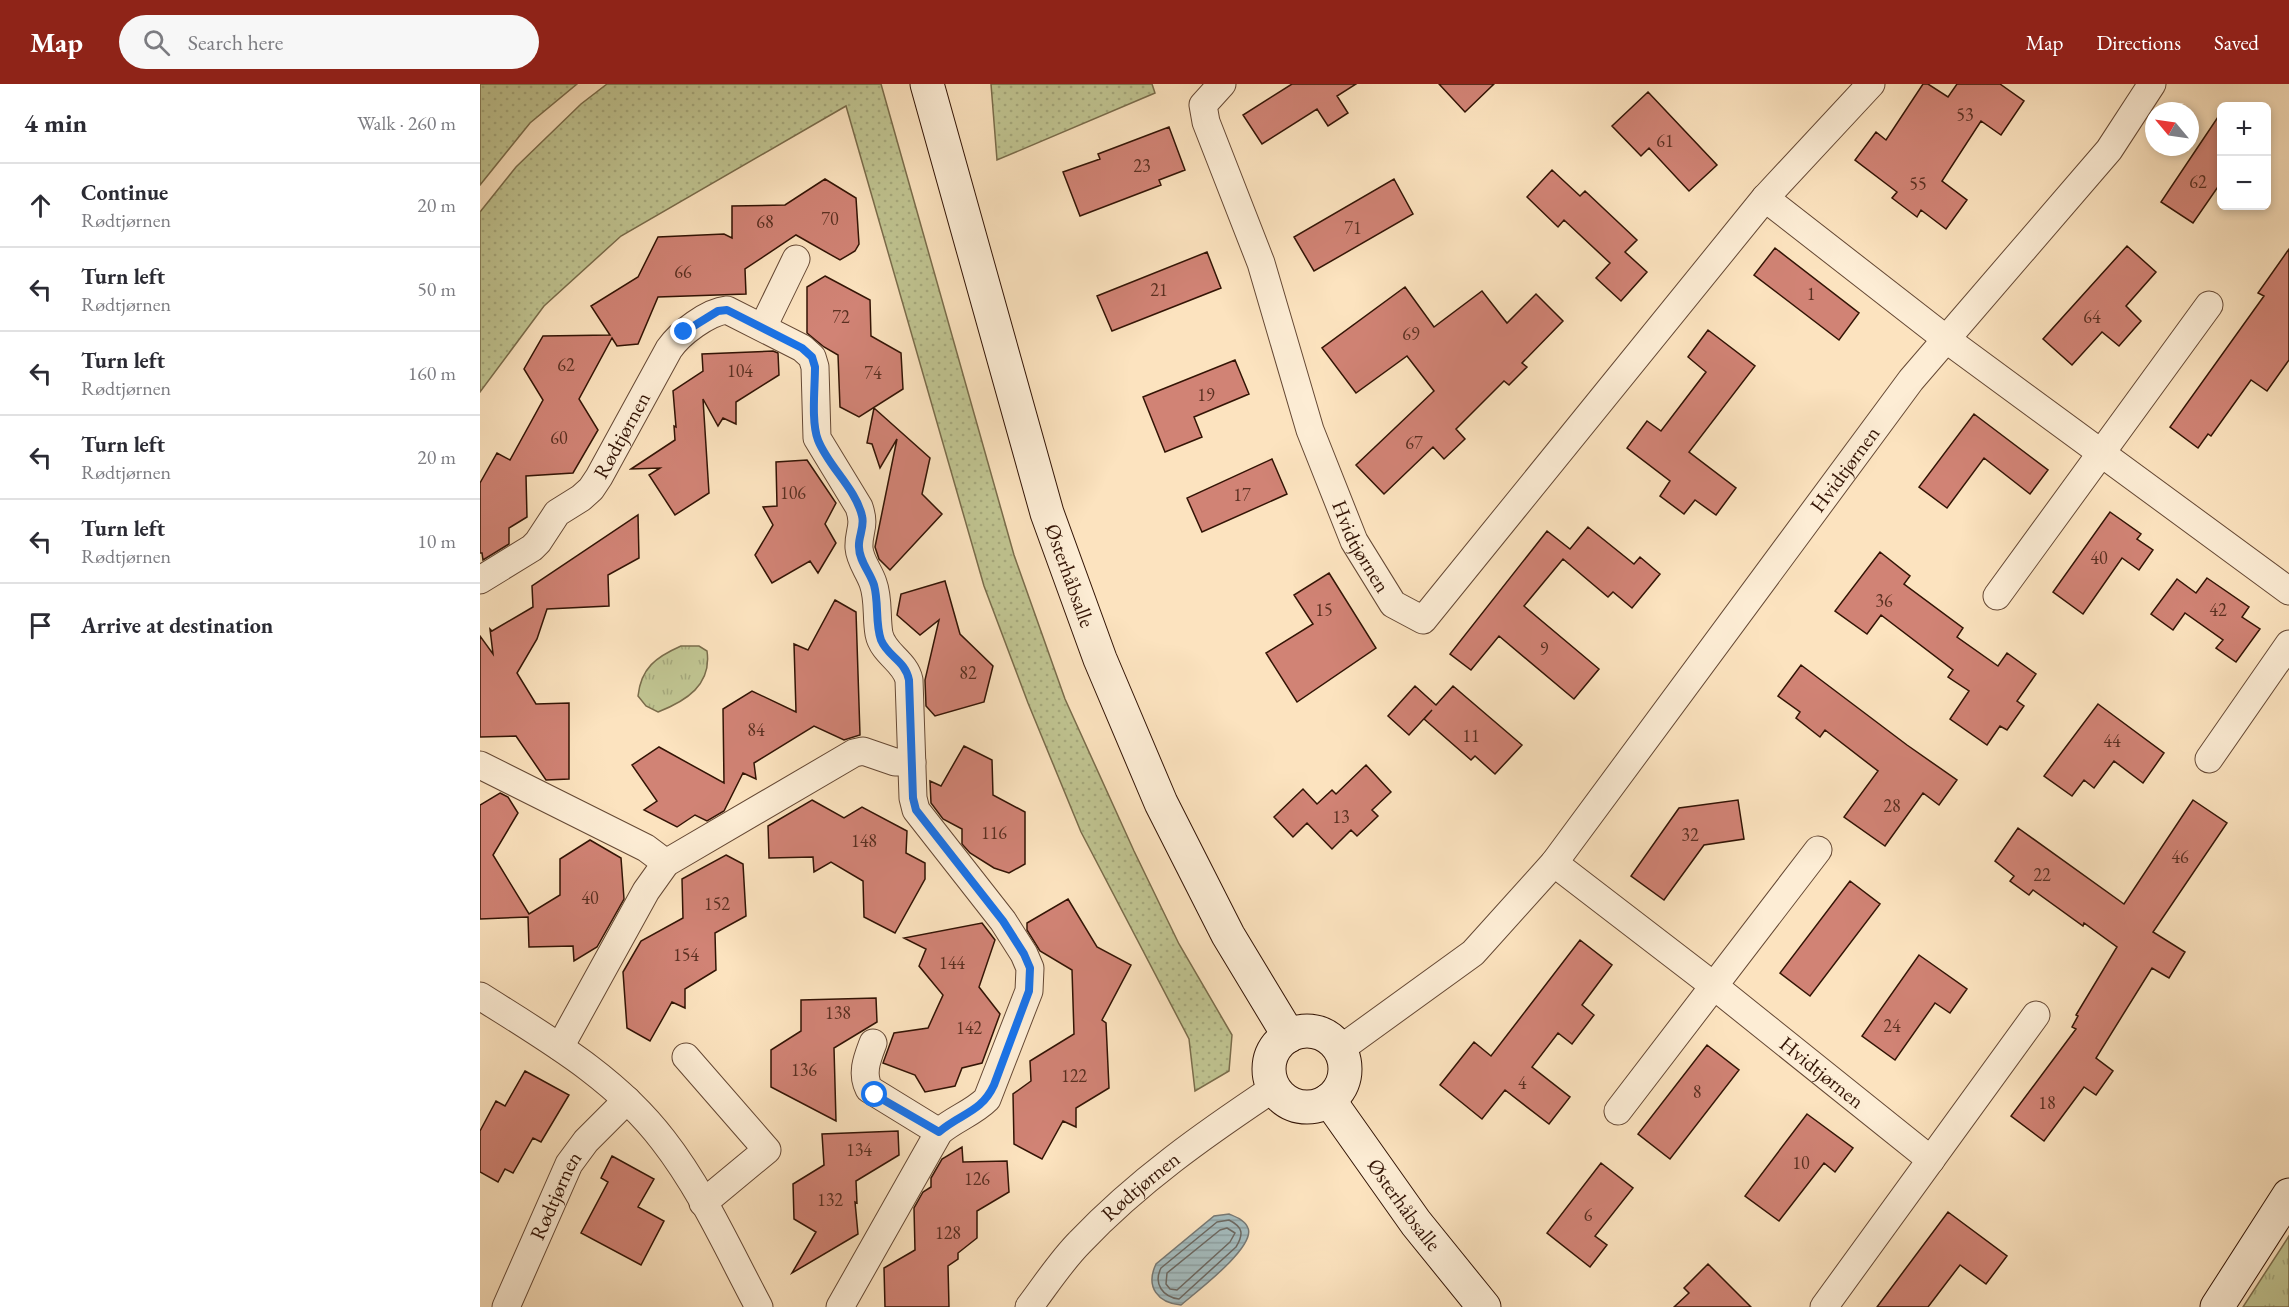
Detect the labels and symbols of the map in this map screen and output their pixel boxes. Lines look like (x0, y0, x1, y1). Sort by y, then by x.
north arrow (2145, 102, 2199, 156)
house number: 53 (1956, 103, 1974, 126)
house number: 61 (1656, 129, 1674, 152)
house number: 23 (1133, 154, 1151, 177)
house number: 62 (2189, 170, 2207, 193)
house number: 55 (1909, 172, 1927, 195)
house number: 70 (821, 207, 839, 230)
house number: 68 (756, 210, 774, 233)
house number: 71 (1344, 216, 1362, 239)
house number: 66 (674, 260, 692, 283)
house number: 21 (1150, 278, 1168, 301)
house number: 1 (1807, 282, 1815, 305)
house number: 72 (832, 305, 850, 328)
house number: 64 (2083, 305, 2101, 328)
route end (670, 318, 696, 344)
house number: 69 (1402, 322, 1420, 345)
house number: 62 (557, 353, 575, 376)
house number: 104 (727, 359, 753, 382)
house number: 74 (864, 361, 882, 384)
house number: 19 (1197, 383, 1215, 406)
street label: Rødtjørnen (587, 387, 656, 483)
street label: Hvidtjørnen (1804, 420, 1885, 518)
house number: 60 (550, 426, 568, 449)
house number: 67 (1405, 431, 1423, 454)
house number: 106 (780, 481, 806, 504)
house number: 17 (1233, 483, 1251, 506)
street label: Hvidtjørnen (1326, 496, 1396, 597)
street label: Østerhåbsalle (1039, 520, 1101, 631)
house number: 40 (2090, 546, 2108, 569)
house number: 36 (1875, 589, 1893, 612)
house number: 15 (1315, 598, 1333, 621)
house number: 42 (2209, 598, 2227, 621)
house number: 9 (1540, 637, 1549, 660)
house number: 82 (959, 661, 977, 684)
house number: 84 (747, 718, 765, 741)
house number: 11 (1462, 724, 1480, 747)
house number: 44 (2103, 729, 2121, 752)
house number: 28 (1883, 794, 1901, 817)
house number: 13 (1332, 805, 1350, 828)
house number: 116 (981, 821, 1007, 844)
house number: 32 (1681, 823, 1699, 846)
house number: 148 (851, 829, 877, 852)
house number: 46 (2171, 845, 2189, 868)
house number: 22 (2033, 863, 2051, 886)
house number: 40 (581, 886, 599, 909)
house number: 152 (704, 892, 730, 915)
house number: 154 (673, 943, 699, 966)
house number: 144 (939, 951, 965, 974)
house number: 138 (825, 1001, 851, 1024)
house number: 24 (1883, 1014, 1901, 1037)
house number: 142 (956, 1016, 982, 1039)
street label: Hvidtjørnen (1774, 1030, 1870, 1114)
house number: 136 (791, 1058, 817, 1081)
house number: 122 (1061, 1064, 1087, 1087)
house number: 4 (1518, 1071, 1527, 1094)
house number: 8 (1693, 1080, 1701, 1103)
route start (861, 1081, 887, 1107)
house number: 18 (2038, 1091, 2056, 1114)
house number: 134 (846, 1138, 872, 1161)
street label: Rødtjørnen (523, 1145, 587, 1244)
street label: Rødtjørnen (1095, 1145, 1185, 1227)
house number: 10 (1792, 1151, 1810, 1174)
street label: Østerhåbsalle (1362, 1153, 1447, 1256)
house number: 126 (964, 1167, 990, 1190)
house number: 132 (817, 1188, 843, 1211)
house number: 6 (1584, 1203, 1593, 1226)
house number: 128 (935, 1221, 961, 1244)

